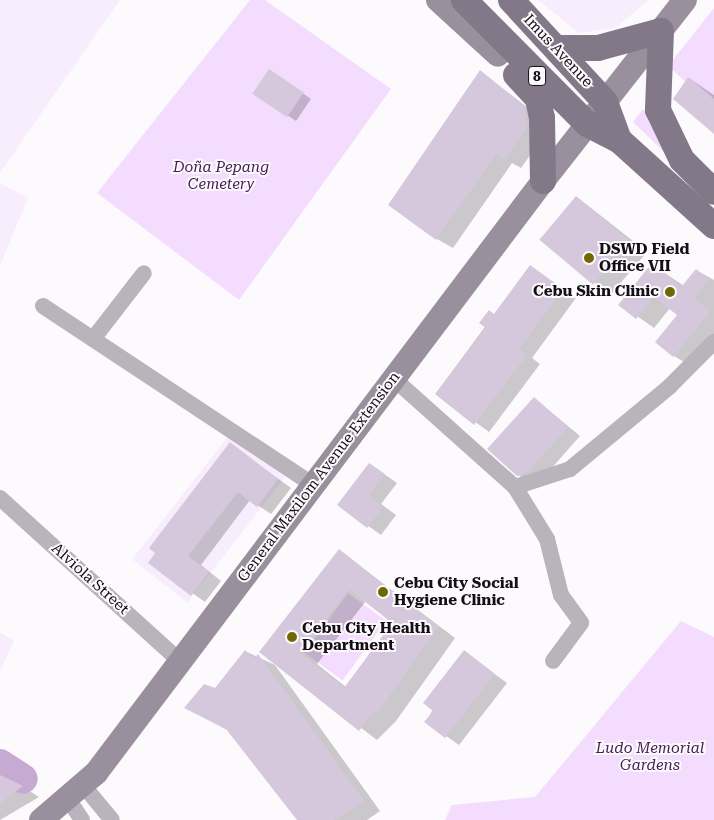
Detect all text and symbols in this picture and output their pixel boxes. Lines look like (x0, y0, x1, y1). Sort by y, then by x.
street label: Imus Avenue (520, 11, 596, 91)
road number: 8 (527, 64, 547, 88)
park label: Doña Pepang Cemetery (173, 158, 269, 193)
place label: DSWD Field Office VII (599, 240, 689, 275)
marker: DSWD Field Office VII (583, 252, 595, 264)
place label: Cebu Skin Clinic (533, 283, 659, 301)
marker: Cebu Skin Clinic (663, 285, 677, 299)
street label: General Maxilom Avenue Extension (234, 368, 404, 586)
street label: Alviola Street (48, 540, 132, 618)
place label: Cebu City Social Hygiene Clinic (394, 574, 519, 609)
marker: Cebu City Social Hygiene Clinic (376, 585, 390, 599)
place label: Cebu City Health Department (302, 619, 431, 654)
marker: Cebu City Health Department (286, 631, 298, 643)
park label: Ludo Memorial Gardens (596, 739, 704, 774)

